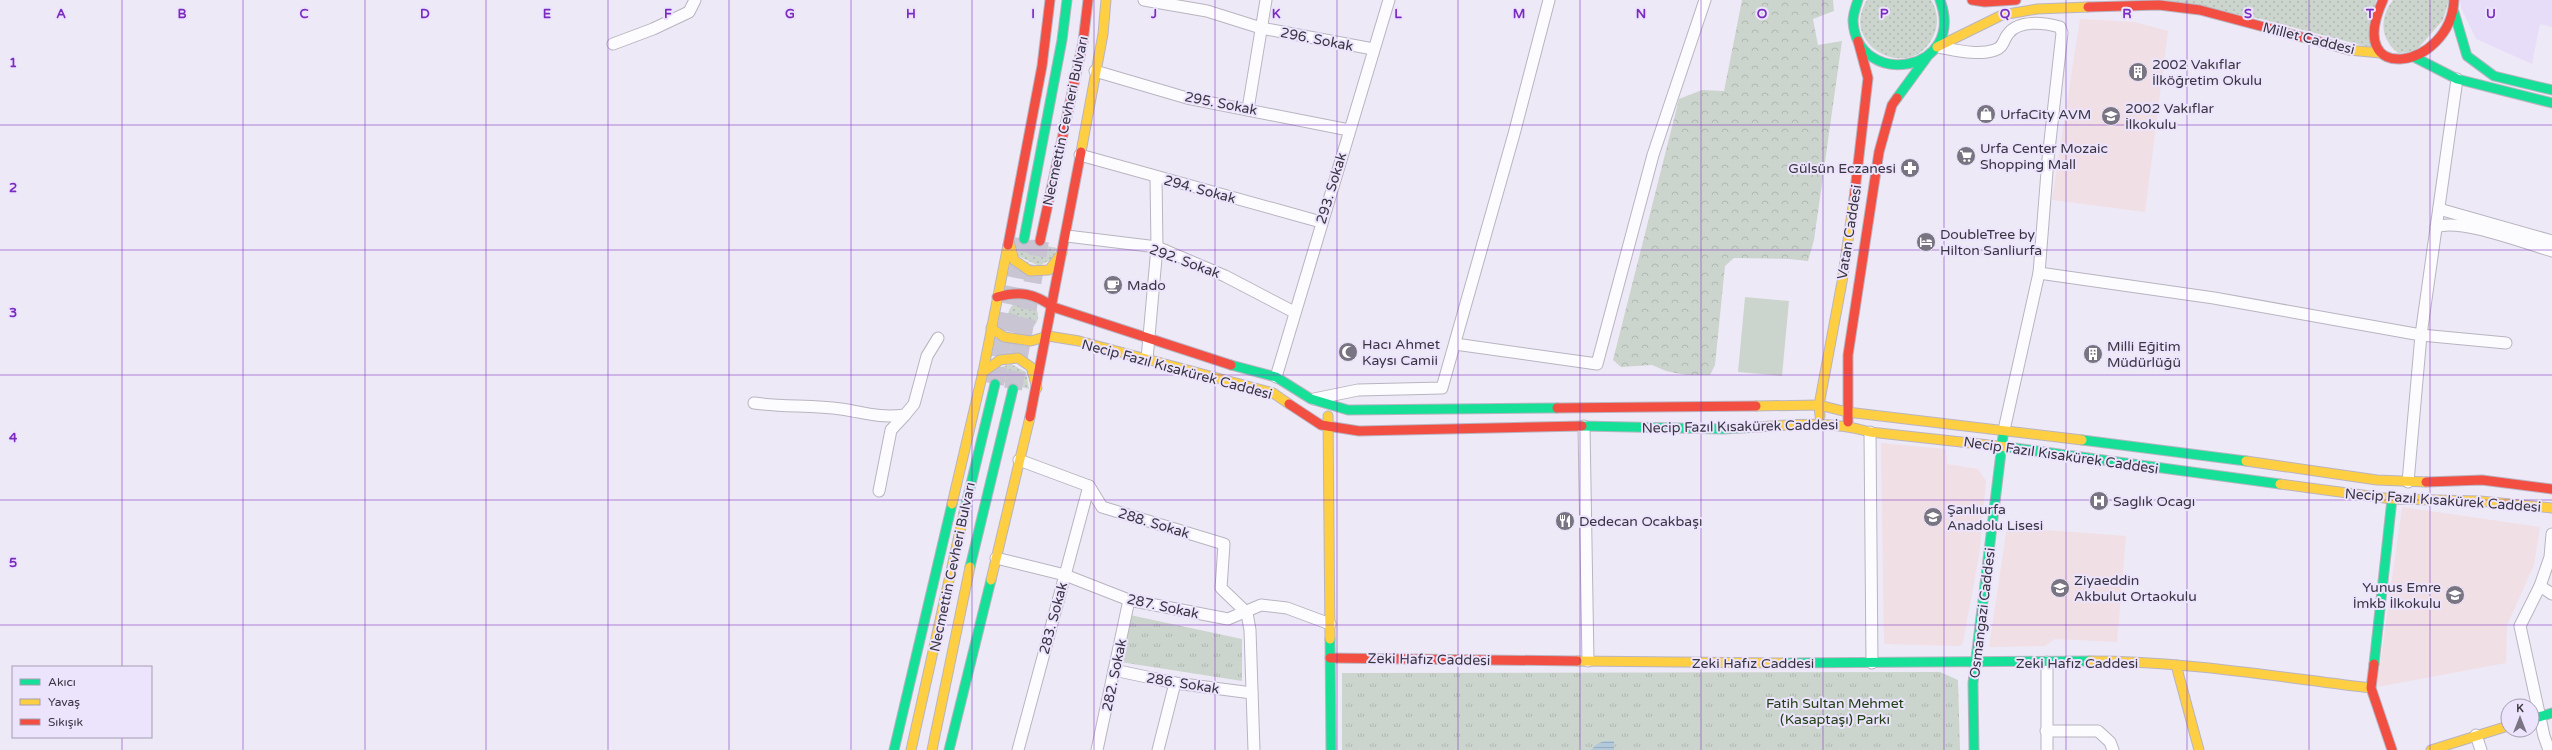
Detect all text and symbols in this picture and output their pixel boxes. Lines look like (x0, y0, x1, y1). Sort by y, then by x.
text: A (56, 6, 66, 22)
text: B (177, 6, 187, 22)
text: C (299, 6, 309, 22)
text: D (420, 6, 430, 22)
text: E (543, 6, 551, 22)
text: F (664, 6, 672, 22)
text: G (785, 6, 795, 22)
text: H (906, 6, 916, 22)
text: I (1031, 6, 1035, 22)
text: J (1150, 6, 1157, 22)
text: K (1272, 6, 1281, 22)
text: L (1394, 6, 1402, 22)
text: M (1513, 6, 1525, 22)
text: N (1636, 6, 1646, 22)
text: O (1757, 6, 1768, 22)
text: P (1880, 6, 1889, 22)
text: Q (2000, 6, 2011, 22)
text: R (2122, 6, 2132, 22)
text: S (2244, 6, 2252, 22)
text: T (2365, 6, 2375, 22)
text: U (2486, 6, 2496, 22)
street label: Millet Caddesi (2261, 19, 2357, 58)
street label: 296. Sokak (1279, 24, 1355, 55)
street label: Necmettin Cevheri Bulvarı (1039, 35, 1092, 207)
text: 1 (9, 55, 17, 71)
place label: 2002 Vakıflar İlköğretim Okulu (2152, 56, 2262, 89)
building icon: 2002 Vakıflar İlköğretim Okulu (2127, 61, 2149, 83)
street label: 295. Sokak (1183, 88, 1259, 119)
place label: 2002 Vakıflar İlkokulu (2125, 100, 2215, 133)
shop icon: UrfaCity AVM (1975, 103, 1997, 125)
school or university icon: 2002 Vakıflar İlkokulu (2100, 105, 2122, 127)
place label: UrfaCity AVM (2000, 106, 2091, 123)
place label: Urfa Center Mozaic Shopping Mall (1980, 140, 2108, 173)
supermarket icon: Urfa Center Mozaic Shopping Mall (1955, 145, 1977, 167)
street label: 293. Sokak (1313, 150, 1351, 226)
pharmacy icon: Gülsün Eczanesi (1899, 157, 1921, 179)
place label: Gülsün Eczanesi (1788, 160, 1896, 177)
street label: 294. Sokak (1162, 172, 1238, 207)
text: 2 (9, 180, 17, 196)
street label: Vatan Caddesi (1834, 184, 1865, 281)
place label: DoubleTree by Hilton Sanliurfa (1940, 226, 2042, 259)
hotel icon: DoubleTree by Hilton Sanliurfa (1915, 231, 1937, 253)
street label: 292. Sokak (1147, 241, 1223, 282)
cafe icon: Mado (1102, 274, 1124, 296)
place label: Mado (1127, 277, 1166, 294)
text: 3 (9, 305, 17, 321)
street label: Necip Fazıl Kısakürek Caddesi (1080, 336, 1274, 403)
place label: Hacı Ahmet Kaysı Camii (1362, 336, 1441, 369)
place label: Milli Eğitim Müdürlüğü (2107, 338, 2181, 371)
mosque icon: Hacı Ahmet Kaysı Camii (1337, 341, 1359, 363)
building icon: Milli Eğitim Müdürlüğü (2082, 343, 2104, 365)
street label: Necip Fazıl Kısakürek Caddesi (1642, 416, 1838, 437)
text: 4 (9, 430, 18, 446)
street label: Necip Fazıl Kısakürek Caddesi (1962, 433, 2159, 478)
street label: Necmettin Cevheri Bulvarı (926, 481, 979, 653)
street label: Necip Fazıl Kısakürek Caddesi (2344, 485, 2542, 516)
hospital icon: Saglık Ocagı (2088, 490, 2110, 512)
place label: Saglık Ocagı (2113, 493, 2195, 510)
place label: Şanlıurfa Anadolu Lisesi (1947, 501, 2043, 534)
street label: 288. Sokak (1116, 505, 1192, 543)
school or university icon: Şanlıurfa Anadolu Lisesi (1922, 506, 1944, 528)
restaurant icon: Dedecan Ocakbaşı (1554, 510, 1576, 532)
place label: Dedecan Ocakbaşı (1579, 513, 1702, 530)
street label: Osmangazi Caddesi (1966, 547, 1999, 679)
text: 5 (9, 555, 17, 571)
place label: Ziyaeddin Akbulut Ortaokulu (2074, 572, 2197, 605)
school or university icon: Ziyaeddin Akbulut Ortaokulu (2049, 577, 2071, 599)
place label: Yunus Emre İmkb İlkokulu (2353, 579, 2441, 612)
street label: 283. Sokak (1036, 580, 1071, 656)
school or university icon: Yunus Emre İmkb İlkokulu (2444, 584, 2466, 606)
street label: 287. Sokak (1125, 591, 1201, 622)
street label: 282. Sokak (1099, 637, 1131, 713)
street label: Zeki Hafız Caddesi (1367, 650, 1490, 669)
street label: Zeki Hafız Caddesi (1692, 655, 1814, 672)
street label: Zeki Hafız Caddesi (2016, 655, 2138, 672)
legend (12, 666, 152, 738)
street label: 286. Sokak (1145, 669, 1221, 698)
text: Akıcı (48, 675, 76, 689)
text: Yavaş (48, 695, 80, 709)
park label: Fatih Sultan Mehmet (Kasaptaşı) Parkı (1766, 695, 1905, 728)
north arrow (2500, 698, 2540, 738)
text: K (2516, 702, 2524, 715)
text: Sıkışık (48, 715, 84, 729)

